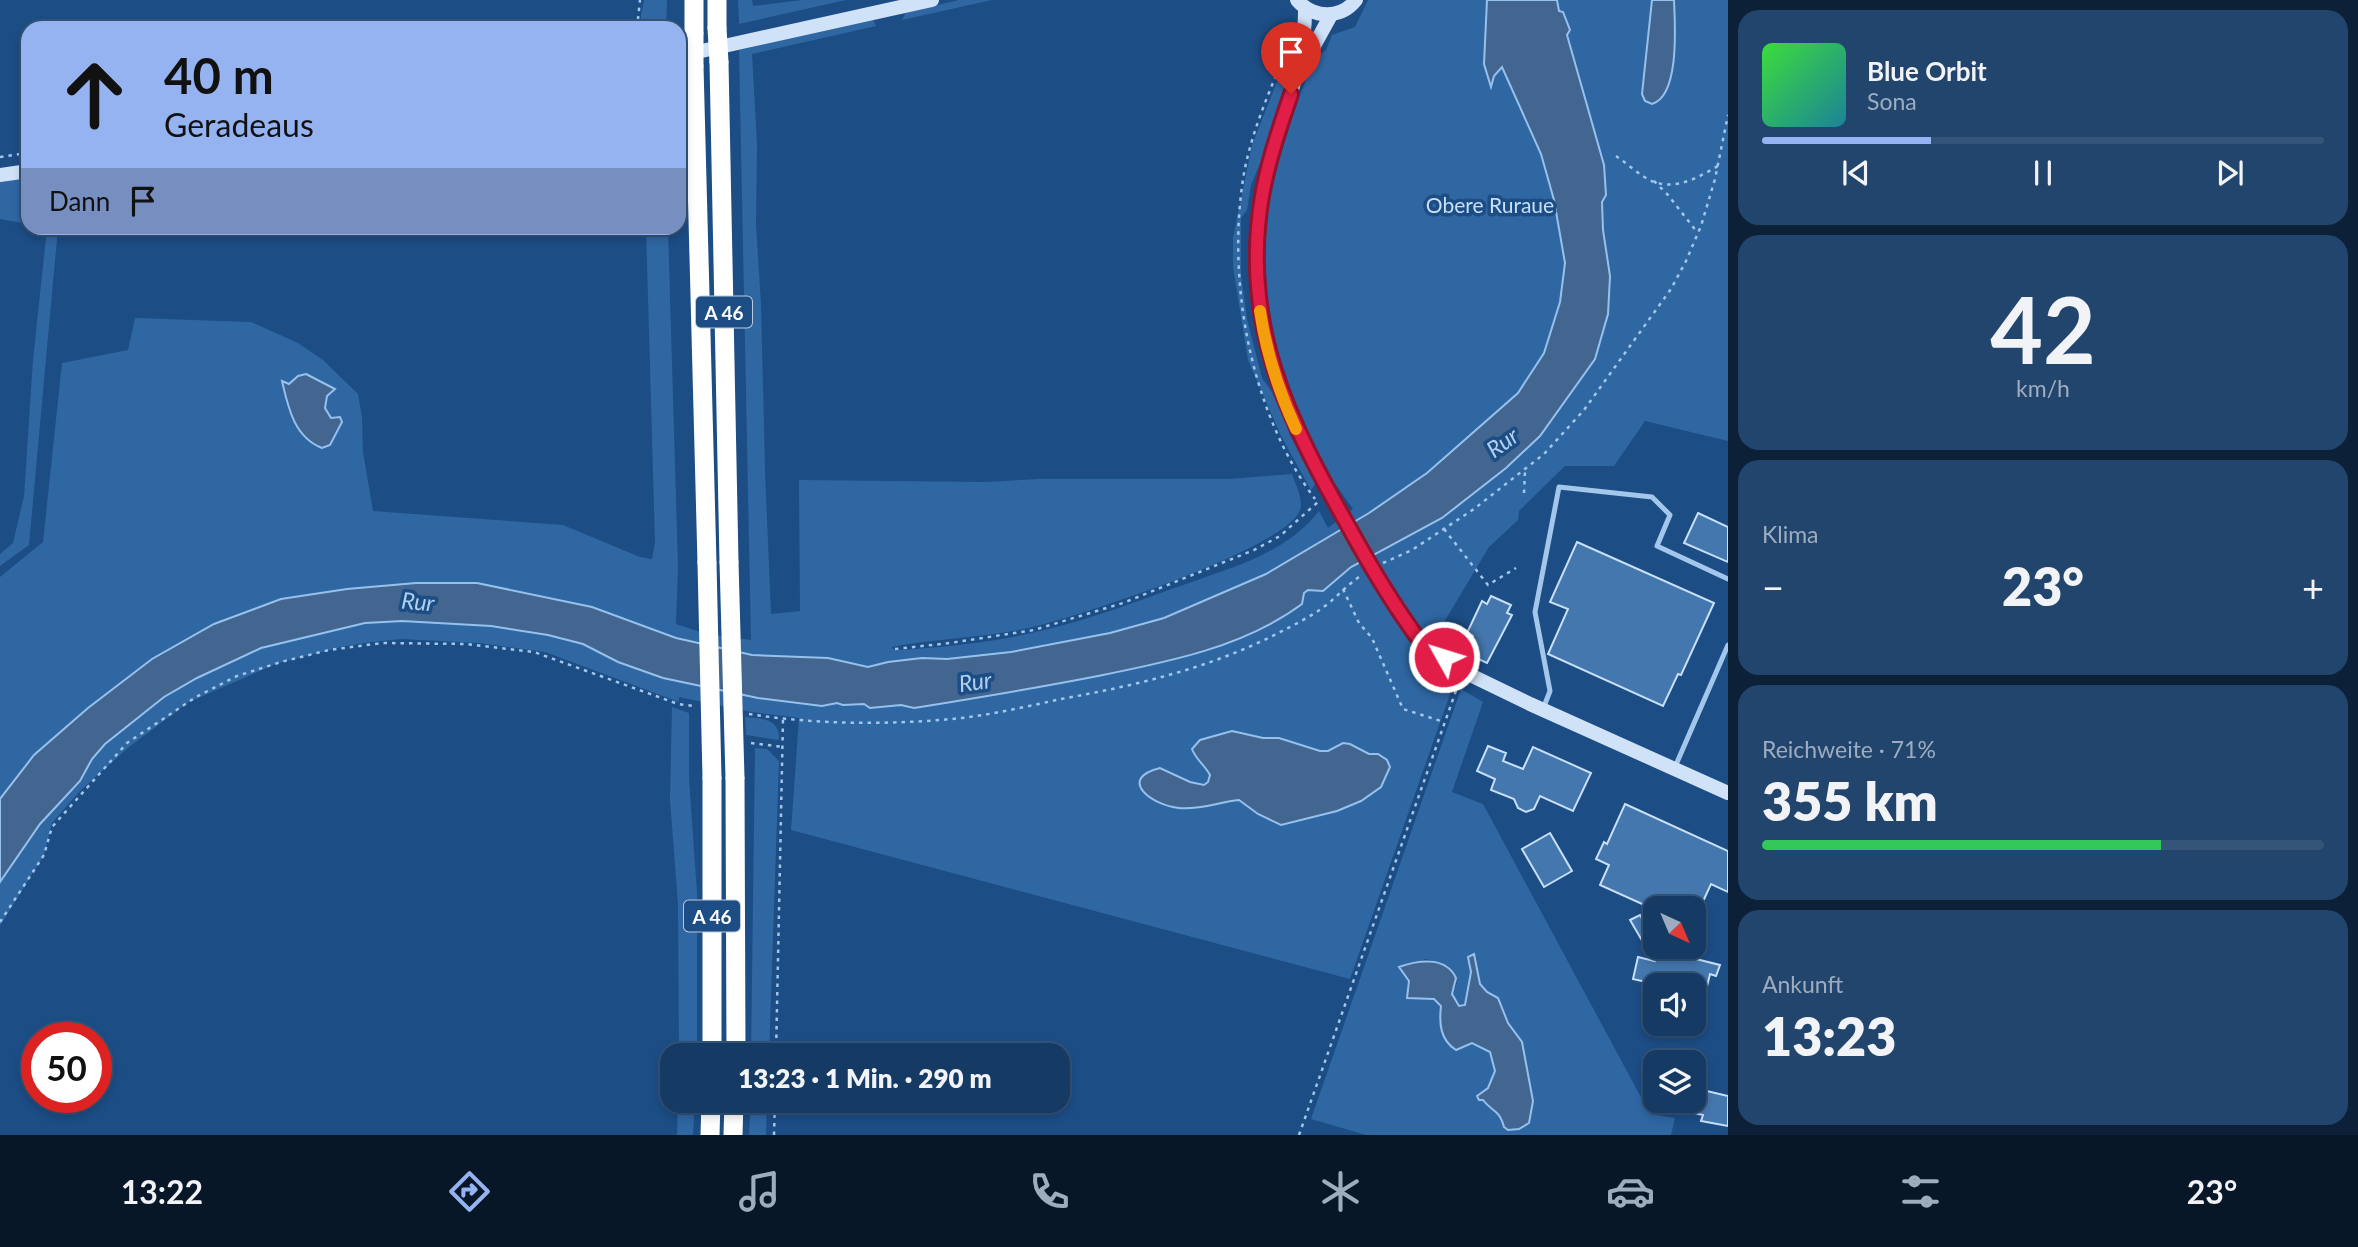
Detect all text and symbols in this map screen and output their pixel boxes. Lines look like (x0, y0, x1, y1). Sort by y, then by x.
pin (1261, 22, 1321, 94)
icon: arrive (1272, 33, 1310, 71)
text: 40 m (164, 46, 274, 104)
icon: ahead (49, 49, 140, 140)
text: Blue Orbit (1867, 55, 1987, 87)
text: Sona (1867, 87, 1917, 115)
text: Geradeaus (164, 105, 314, 144)
icon: previous (1837, 154, 1875, 192)
icon: pause (2024, 154, 2062, 192)
icon: next (2211, 154, 2249, 192)
icon: arrive (124, 182, 162, 220)
text: Dann (49, 185, 110, 217)
park label: Obere Ruraue (1426, 192, 1554, 217)
text: 42 (1990, 274, 2096, 383)
road number: A 46 (696, 296, 752, 328)
text: km/h (2016, 374, 2070, 402)
water label: Rur (1480, 420, 1525, 463)
text: Klima (1762, 520, 1819, 548)
text: 23° (2002, 555, 2084, 617)
text: − (1762, 564, 1784, 610)
text: + (2302, 564, 2324, 610)
water label: Rur (400, 586, 437, 616)
position arrow (1407, 620, 1481, 694)
water label: Rur (957, 665, 994, 697)
text: Reichweite · 71% (1762, 735, 1936, 763)
text: 355 km (1762, 770, 1938, 832)
north arrow (1643, 896, 1706, 959)
map controls (1643, 896, 1706, 1113)
road number: A 46 (684, 900, 740, 932)
text: Ankunft (1762, 970, 1843, 998)
button: sound (1643, 973, 1706, 1036)
text: 13:23 (1762, 1005, 1896, 1067)
speed limit sign: 50 (21, 1022, 112, 1113)
button: layers (1643, 1050, 1706, 1113)
text: 13:23 · 1 Min. · 290 m (738, 1062, 992, 1094)
icon: directions (445, 1167, 494, 1216)
icon: music (735, 1167, 784, 1216)
icon: phone (1025, 1167, 1074, 1216)
icon: climate (1316, 1167, 1365, 1216)
icon: car (1606, 1167, 1655, 1216)
icon: filters (1896, 1167, 1945, 1216)
text: 13:22 (121, 1172, 203, 1211)
text: 23° (2187, 1172, 2237, 1211)

